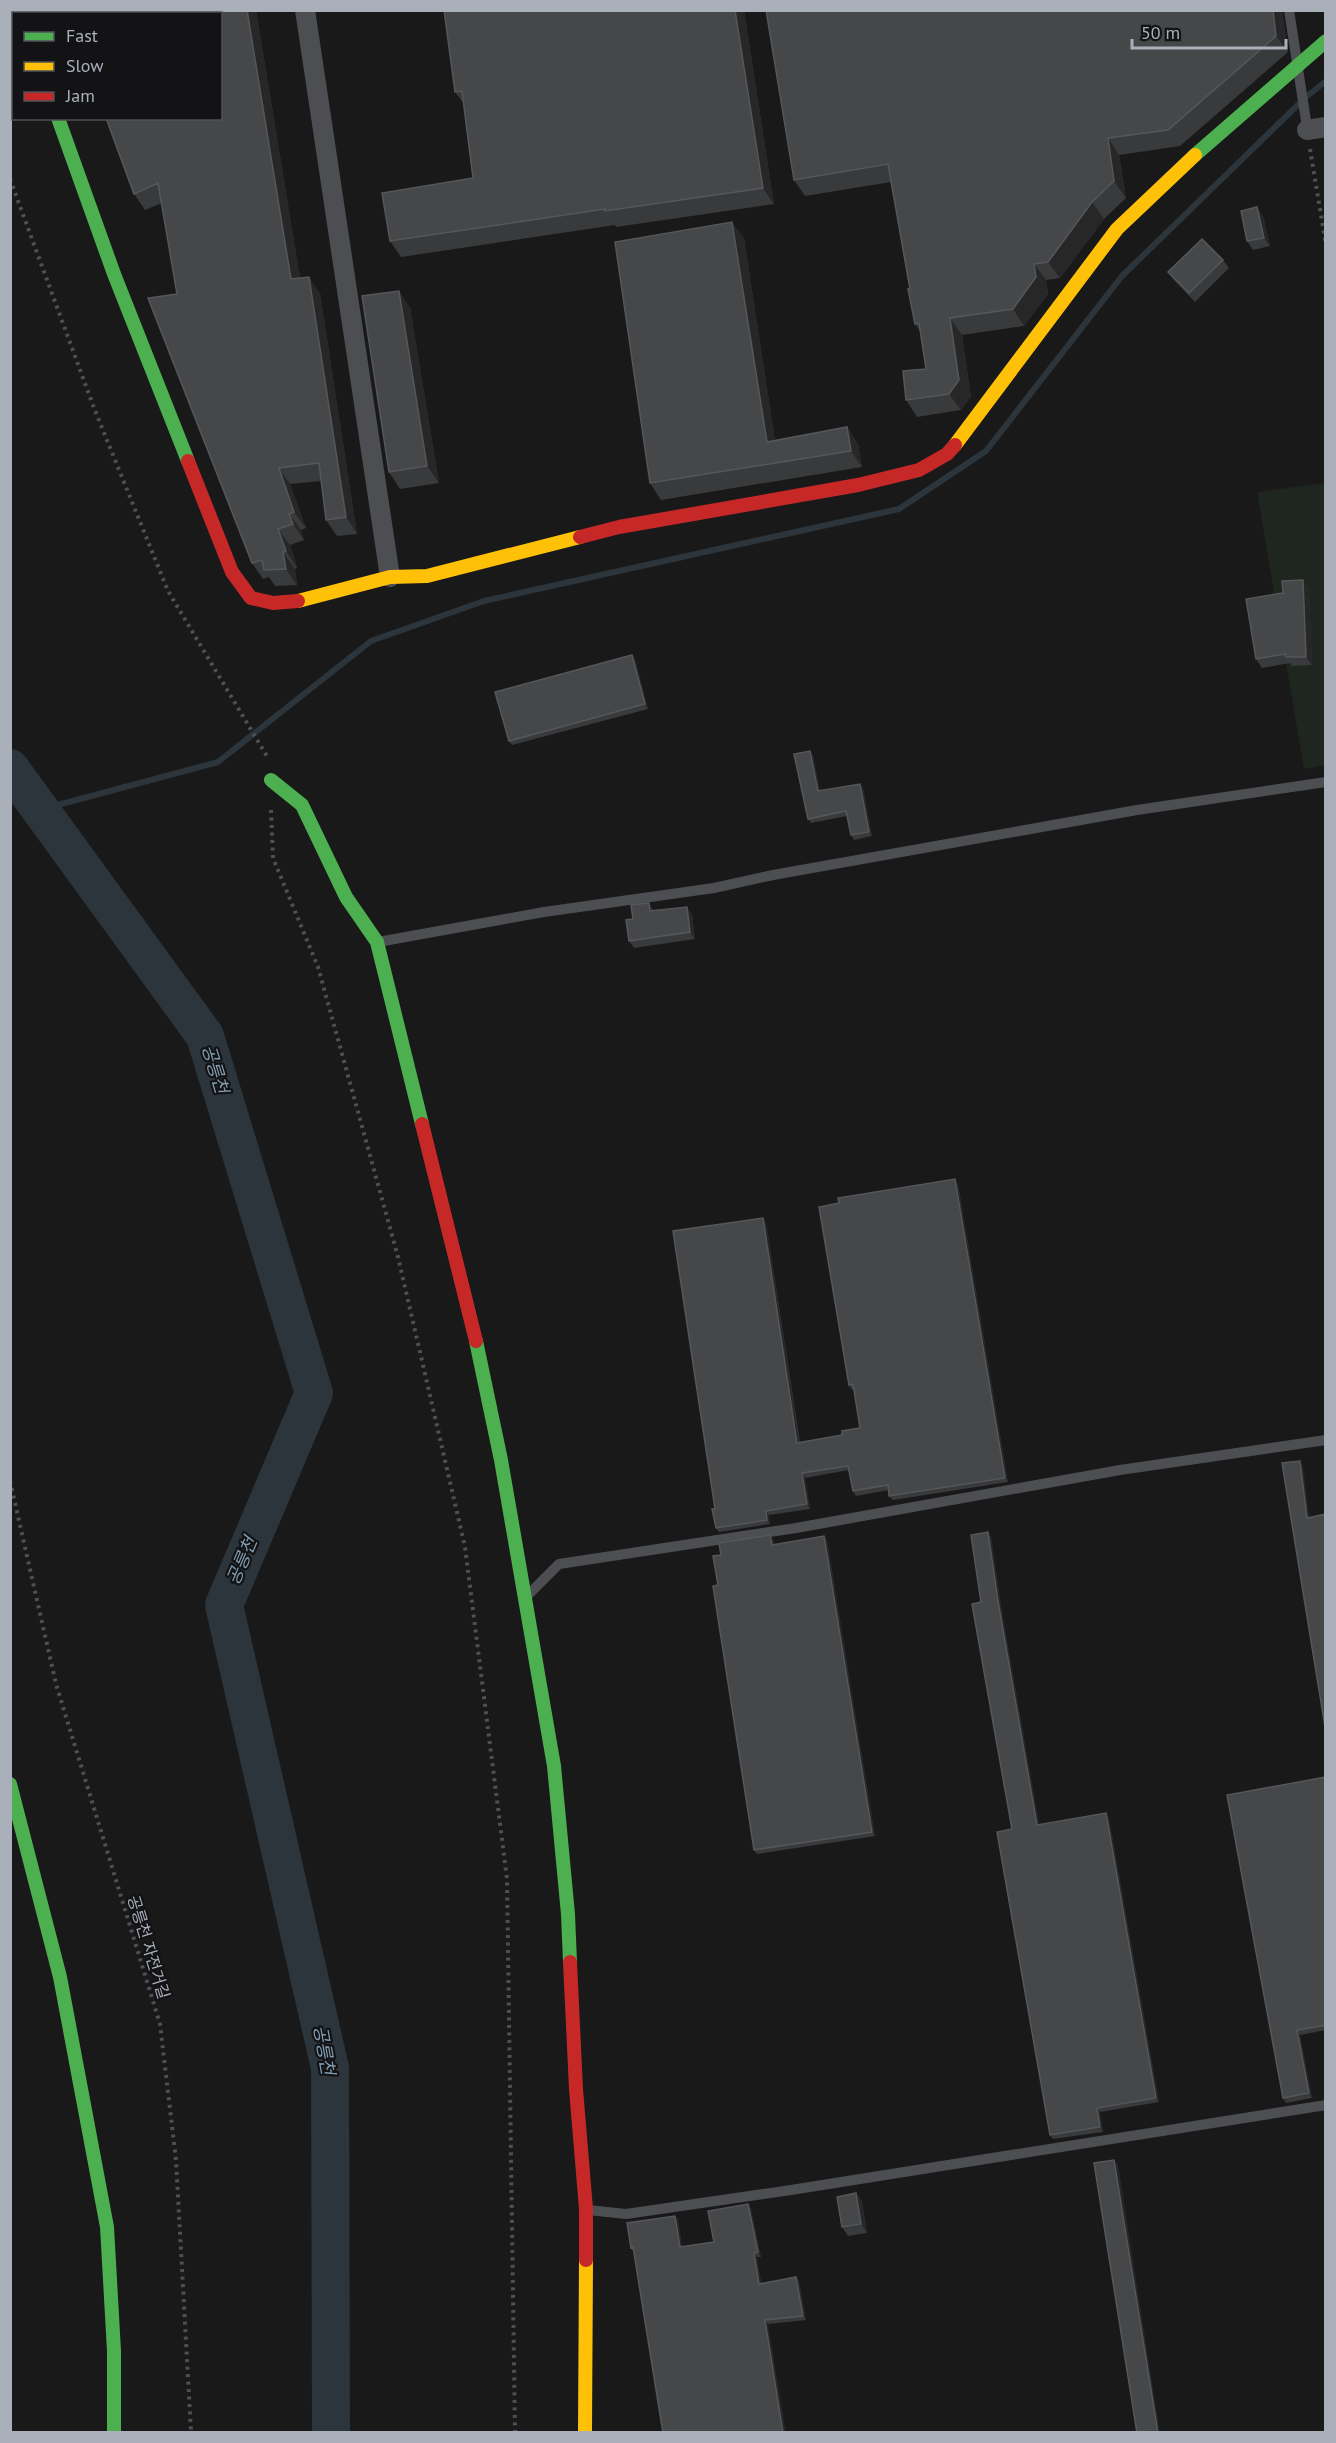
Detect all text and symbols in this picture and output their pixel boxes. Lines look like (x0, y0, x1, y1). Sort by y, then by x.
legend (12, 12, 222, 120)
scale bar (1132, 12, 1286, 50)
text: 50 m (1141, 21, 1180, 44)
text: Fast (66, 24, 98, 47)
text: Slow (66, 54, 104, 77)
text: Jam (65, 84, 95, 107)
water label: 공릉천 (197, 1042, 234, 1098)
water label: 공릉천 (221, 1531, 263, 1588)
street label: 공릉천 자전거길 (124, 1893, 174, 2001)
water label: 공릉천 (309, 2023, 341, 2079)

